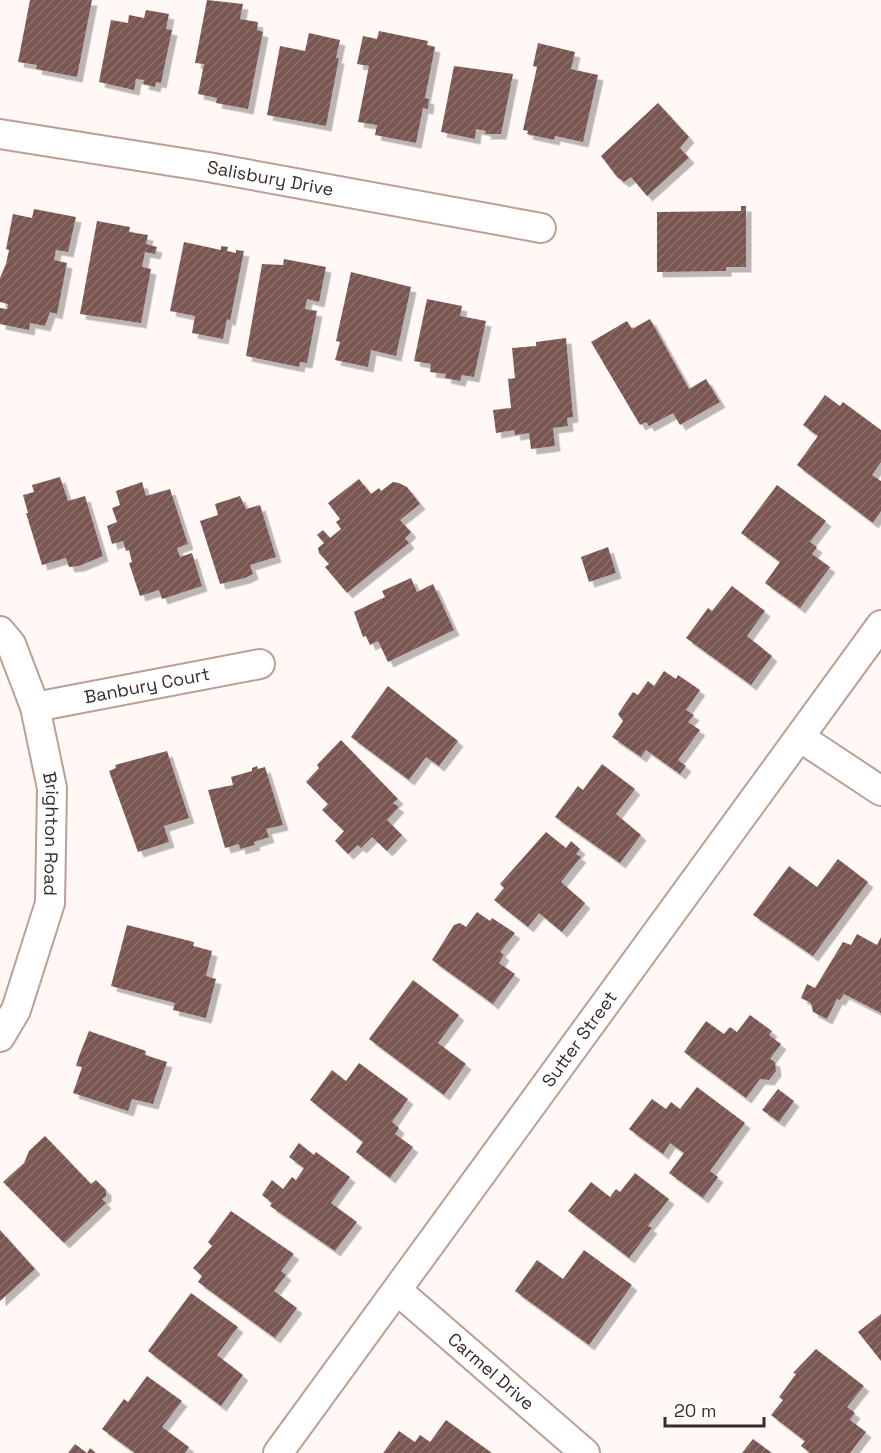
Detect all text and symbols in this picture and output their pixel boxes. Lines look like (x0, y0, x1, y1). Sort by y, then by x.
street label: Salisbury Drive (205, 155, 335, 201)
street label: Banbury Court (82, 662, 212, 708)
street label: Brighton Road (38, 769, 64, 896)
street label: Sutter Street (536, 986, 622, 1091)
street label: Carmel Drive (443, 1327, 539, 1415)
scale bar (665, 1390, 764, 1428)
text: 20 m (674, 1399, 717, 1422)

